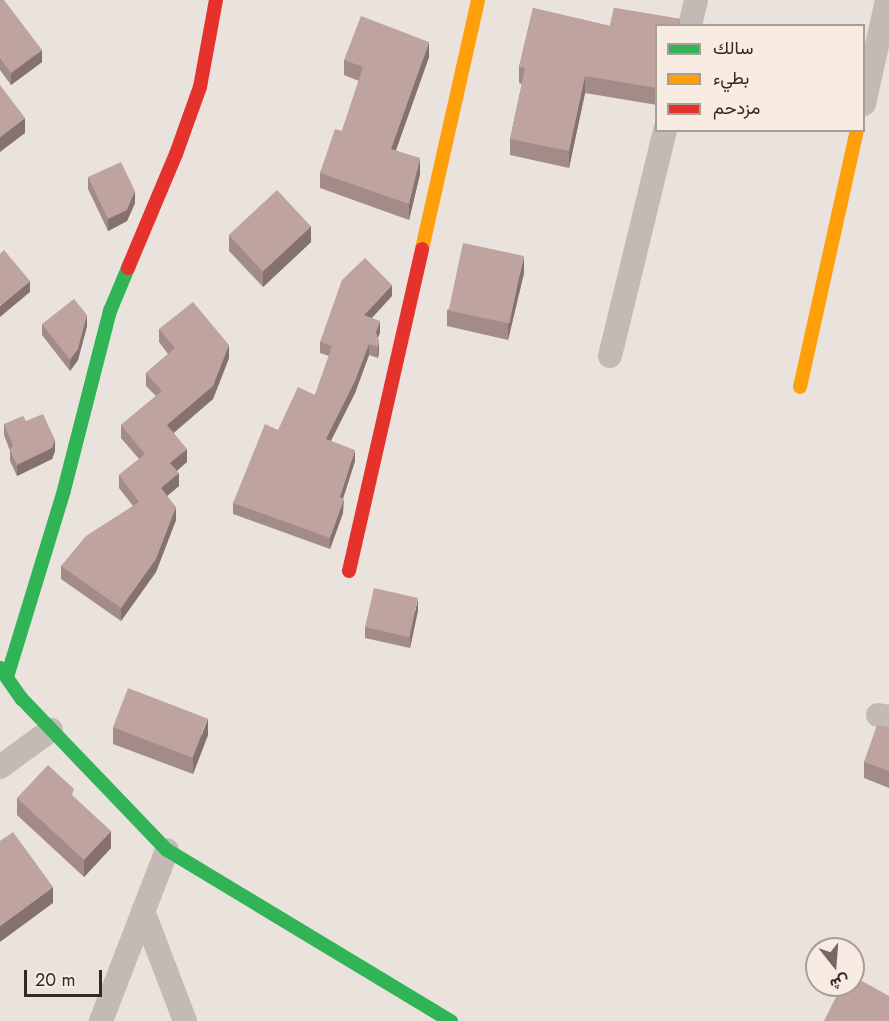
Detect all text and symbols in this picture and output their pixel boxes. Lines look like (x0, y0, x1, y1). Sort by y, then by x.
legend (655, 24, 865, 132)
text: سالك (713, 35, 753, 61)
text: بطيء (713, 65, 749, 91)
text: مزدحم (713, 95, 760, 121)
north arrow (805, 937, 865, 997)
scale bar (27, 958, 105, 996)
text: 20 m (35, 967, 75, 993)
text: ش (827, 969, 852, 997)

